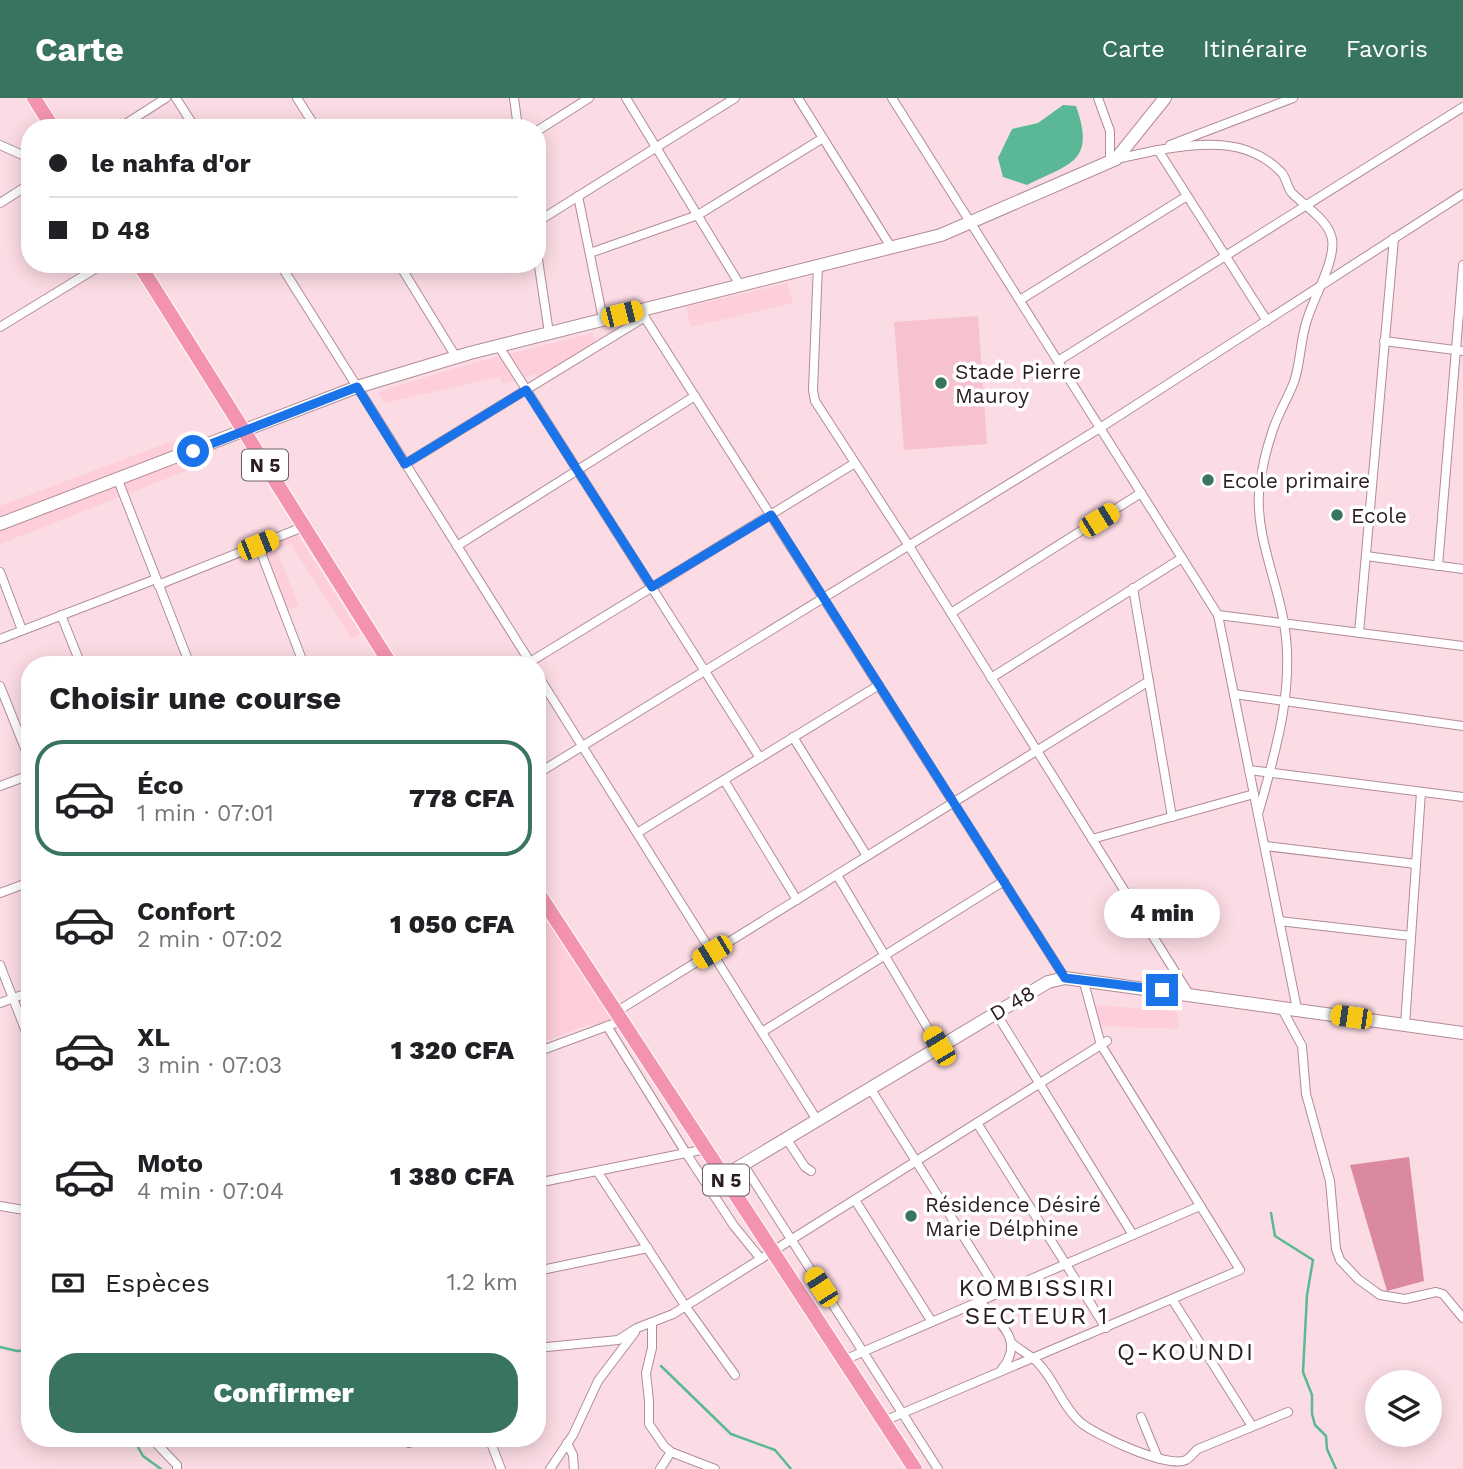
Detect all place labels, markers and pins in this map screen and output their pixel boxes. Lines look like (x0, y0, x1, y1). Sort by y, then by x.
place label: Stade Pierre Mauroy (955, 359, 1081, 408)
marker: Stade Pierre Mauroy (933, 375, 949, 391)
place label: Ecole primaire (1222, 468, 1370, 493)
marker: Ecole primaire (1200, 472, 1216, 488)
place label: Ecole (1351, 503, 1407, 528)
marker: Ecole (1329, 507, 1345, 523)
place label: Résidence Désiré Marie Délphine (925, 1192, 1101, 1241)
marker: Résidence Désiré Marie Délphine (903, 1208, 919, 1224)

